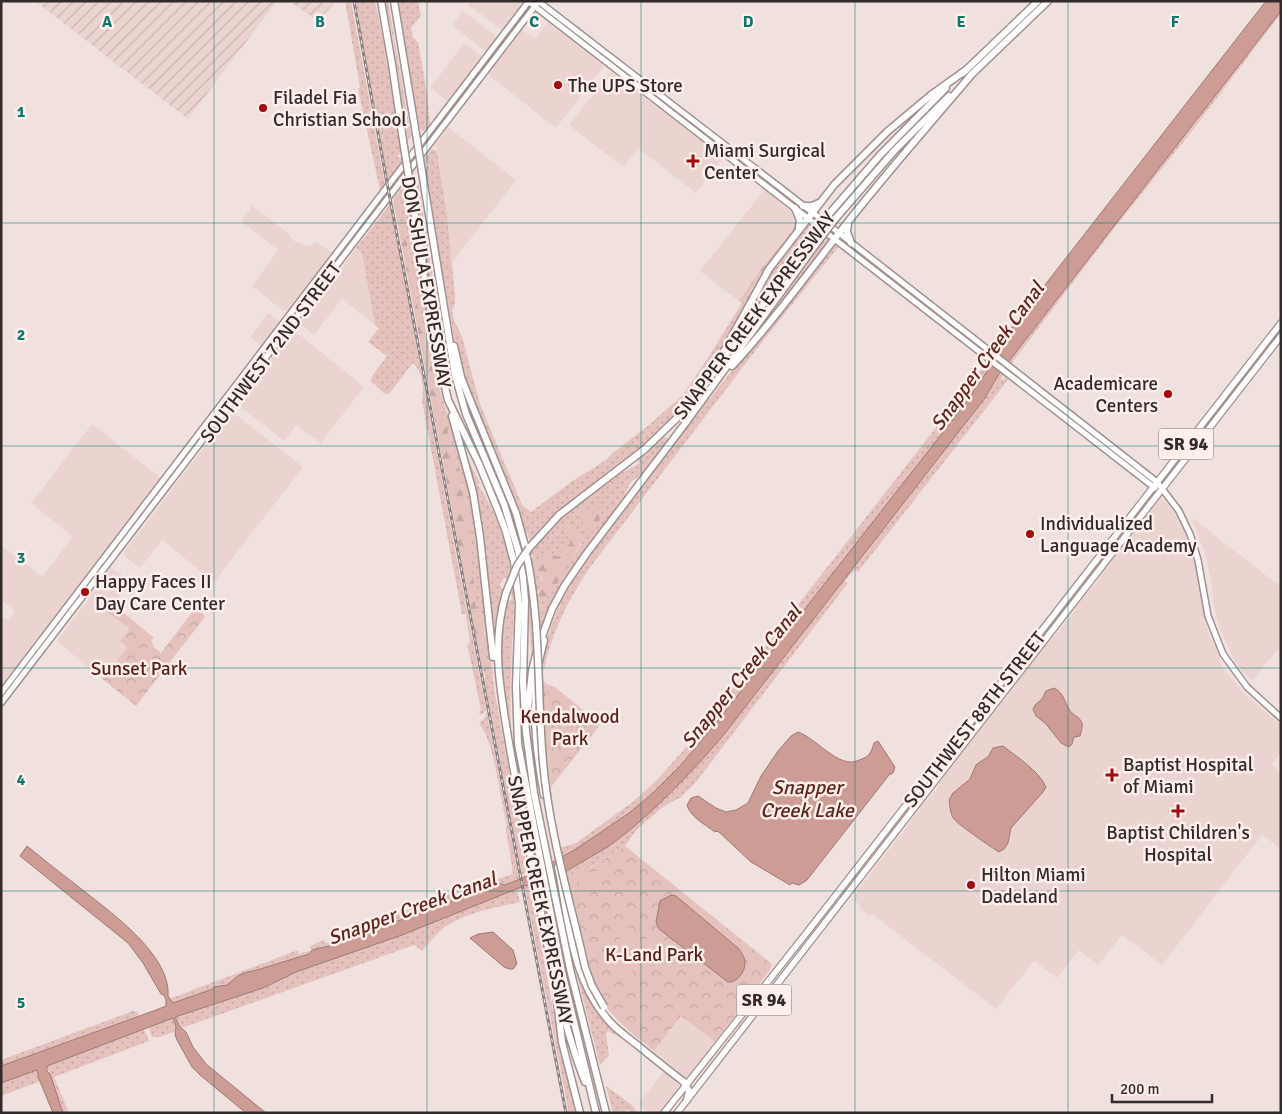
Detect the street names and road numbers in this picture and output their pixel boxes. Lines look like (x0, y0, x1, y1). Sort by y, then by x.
street label: DON SHULA EXPRESSWAY (396, 174, 457, 391)
street label: SNAPPER CREEK EXPRESSWAY (669, 207, 841, 424)
street label: SOUTHWEST 72ND STREET (195, 257, 347, 448)
road number: SR 94 (1158, 428, 1214, 459)
street label: SOUTHWEST 88TH STREET (899, 626, 1051, 812)
street label: SNAPPER CREEK EXPRESSWAY (502, 773, 578, 1027)
road number: SR 94 (736, 984, 792, 1016)

